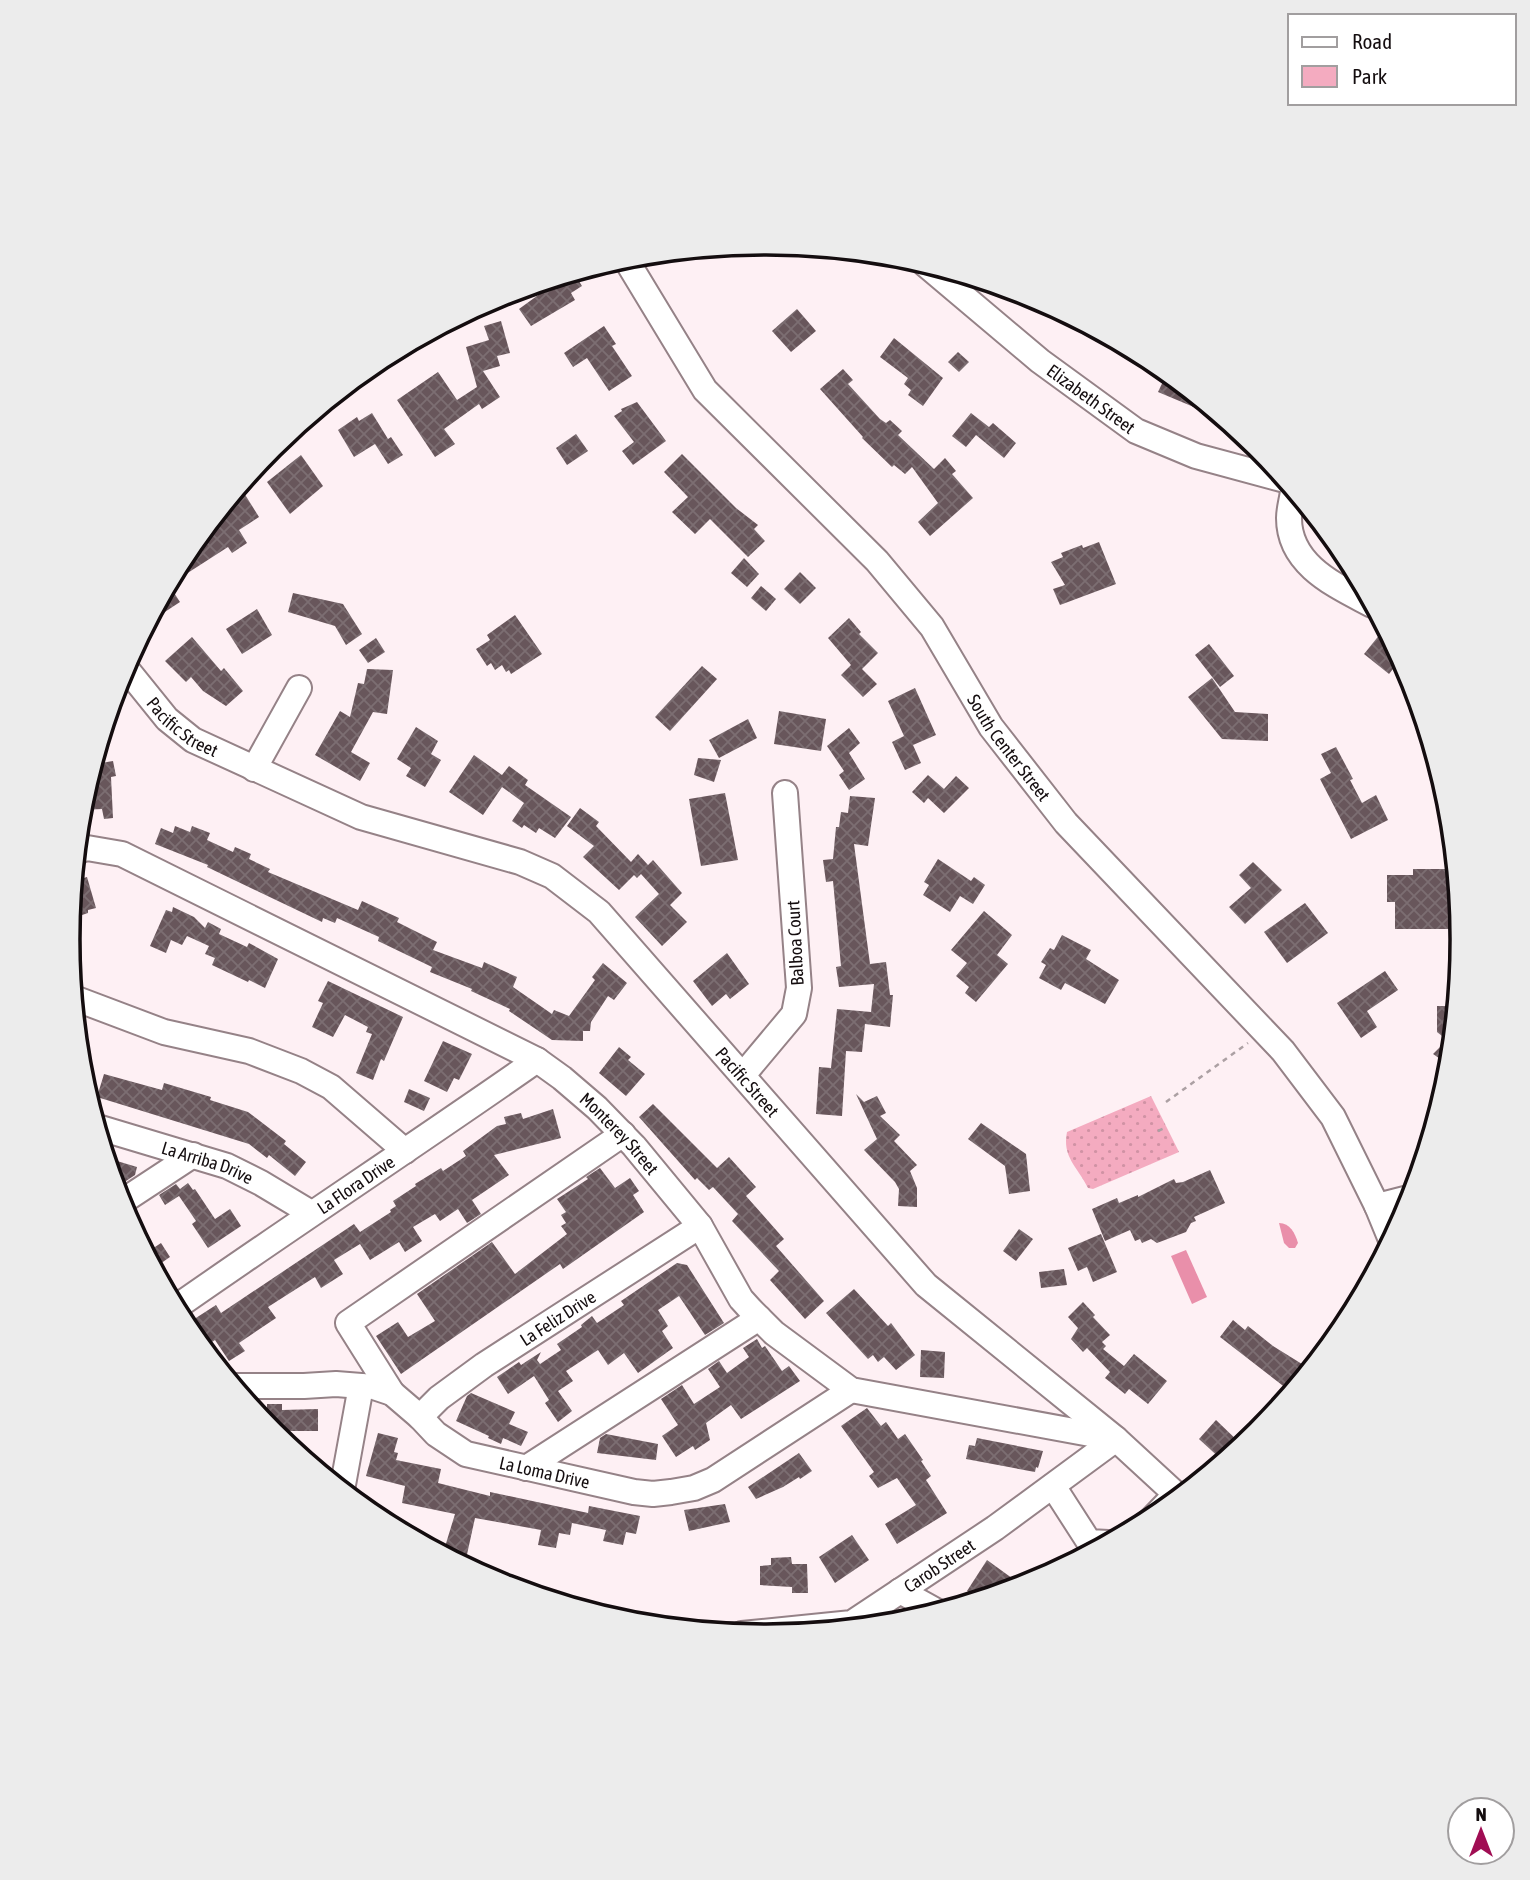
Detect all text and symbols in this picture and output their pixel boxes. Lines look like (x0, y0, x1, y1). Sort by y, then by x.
legend (1288, 14, 1516, 105)
text: Road (1352, 29, 1392, 53)
text: Park (1352, 64, 1387, 88)
street label: Elizabeth Street (1043, 359, 1140, 438)
street label: South Center Street (964, 690, 1055, 805)
street label: Pacific Street (143, 693, 221, 761)
street label: Balboa Court (782, 900, 808, 986)
street label: Pacific Street (712, 1043, 784, 1121)
street label: Monterey Street (576, 1088, 663, 1178)
street label: La Arriba Drive (159, 1137, 257, 1188)
street label: La Flora Drive (313, 1151, 398, 1218)
street label: La Feliz Drive (516, 1286, 599, 1350)
street label: La Loma Drive (497, 1451, 592, 1492)
street label: Carob Street (900, 1534, 978, 1596)
north arrow (1446, 1796, 1516, 1866)
text: N (1475, 1803, 1487, 1825)

